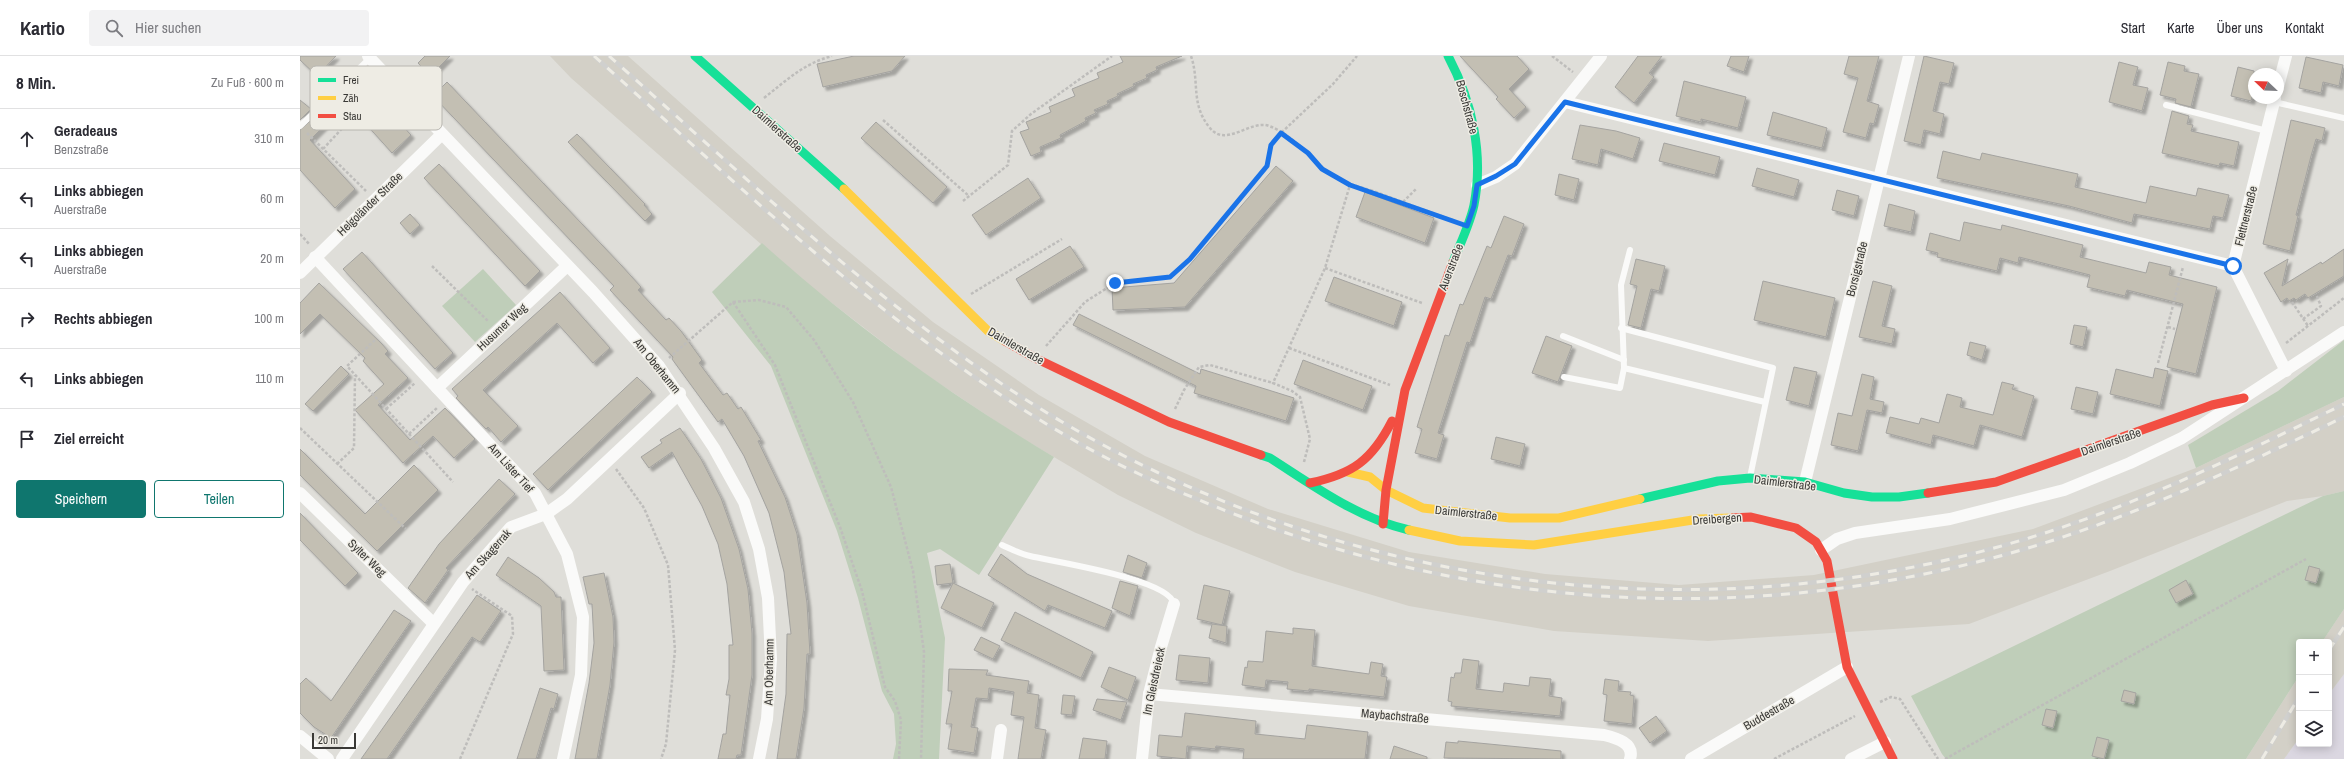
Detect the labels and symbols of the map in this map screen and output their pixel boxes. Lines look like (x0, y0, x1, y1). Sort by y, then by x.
legend (310, 66, 442, 130)
north arrow (2248, 68, 2284, 104)
text: Frei (343, 73, 359, 87)
street label: Boschstraße (1452, 78, 1482, 136)
text: Zäh (343, 91, 359, 105)
street label: Daimlerstraße (748, 102, 806, 156)
text: Stau (343, 109, 362, 123)
street label: Helgoländer Straße (334, 169, 406, 239)
street label: Flettnerstraße (2231, 184, 2261, 248)
street label: Borsigstraße (1842, 240, 1872, 298)
street label: Auerstraße (1434, 241, 1467, 294)
route start (2224, 257, 2242, 275)
route end (1106, 274, 1124, 292)
street label: Husumer Weg (474, 299, 531, 354)
street label: Daimlerstraße (985, 323, 1047, 369)
street label: Am Oberhamm (629, 334, 684, 397)
street label: Daimlerstraße (2079, 424, 2143, 460)
street label: Am Lister Tief (484, 439, 538, 496)
street label: Daimlerstraße (1753, 471, 1817, 495)
street label: Daimlerstraße (1434, 502, 1498, 524)
street label: Dreibergen (1692, 509, 1742, 529)
street label: Am Skagerrak (461, 525, 515, 583)
street label: Sylter Weg (344, 536, 390, 581)
street label: Am Oberhamm (760, 639, 778, 706)
street label: Im Gleisdreieck (1139, 646, 1169, 716)
street label: Buddestraße (1741, 692, 1797, 734)
street label: Maybachstraße (1361, 705, 1429, 727)
scale bar (312, 731, 356, 750)

